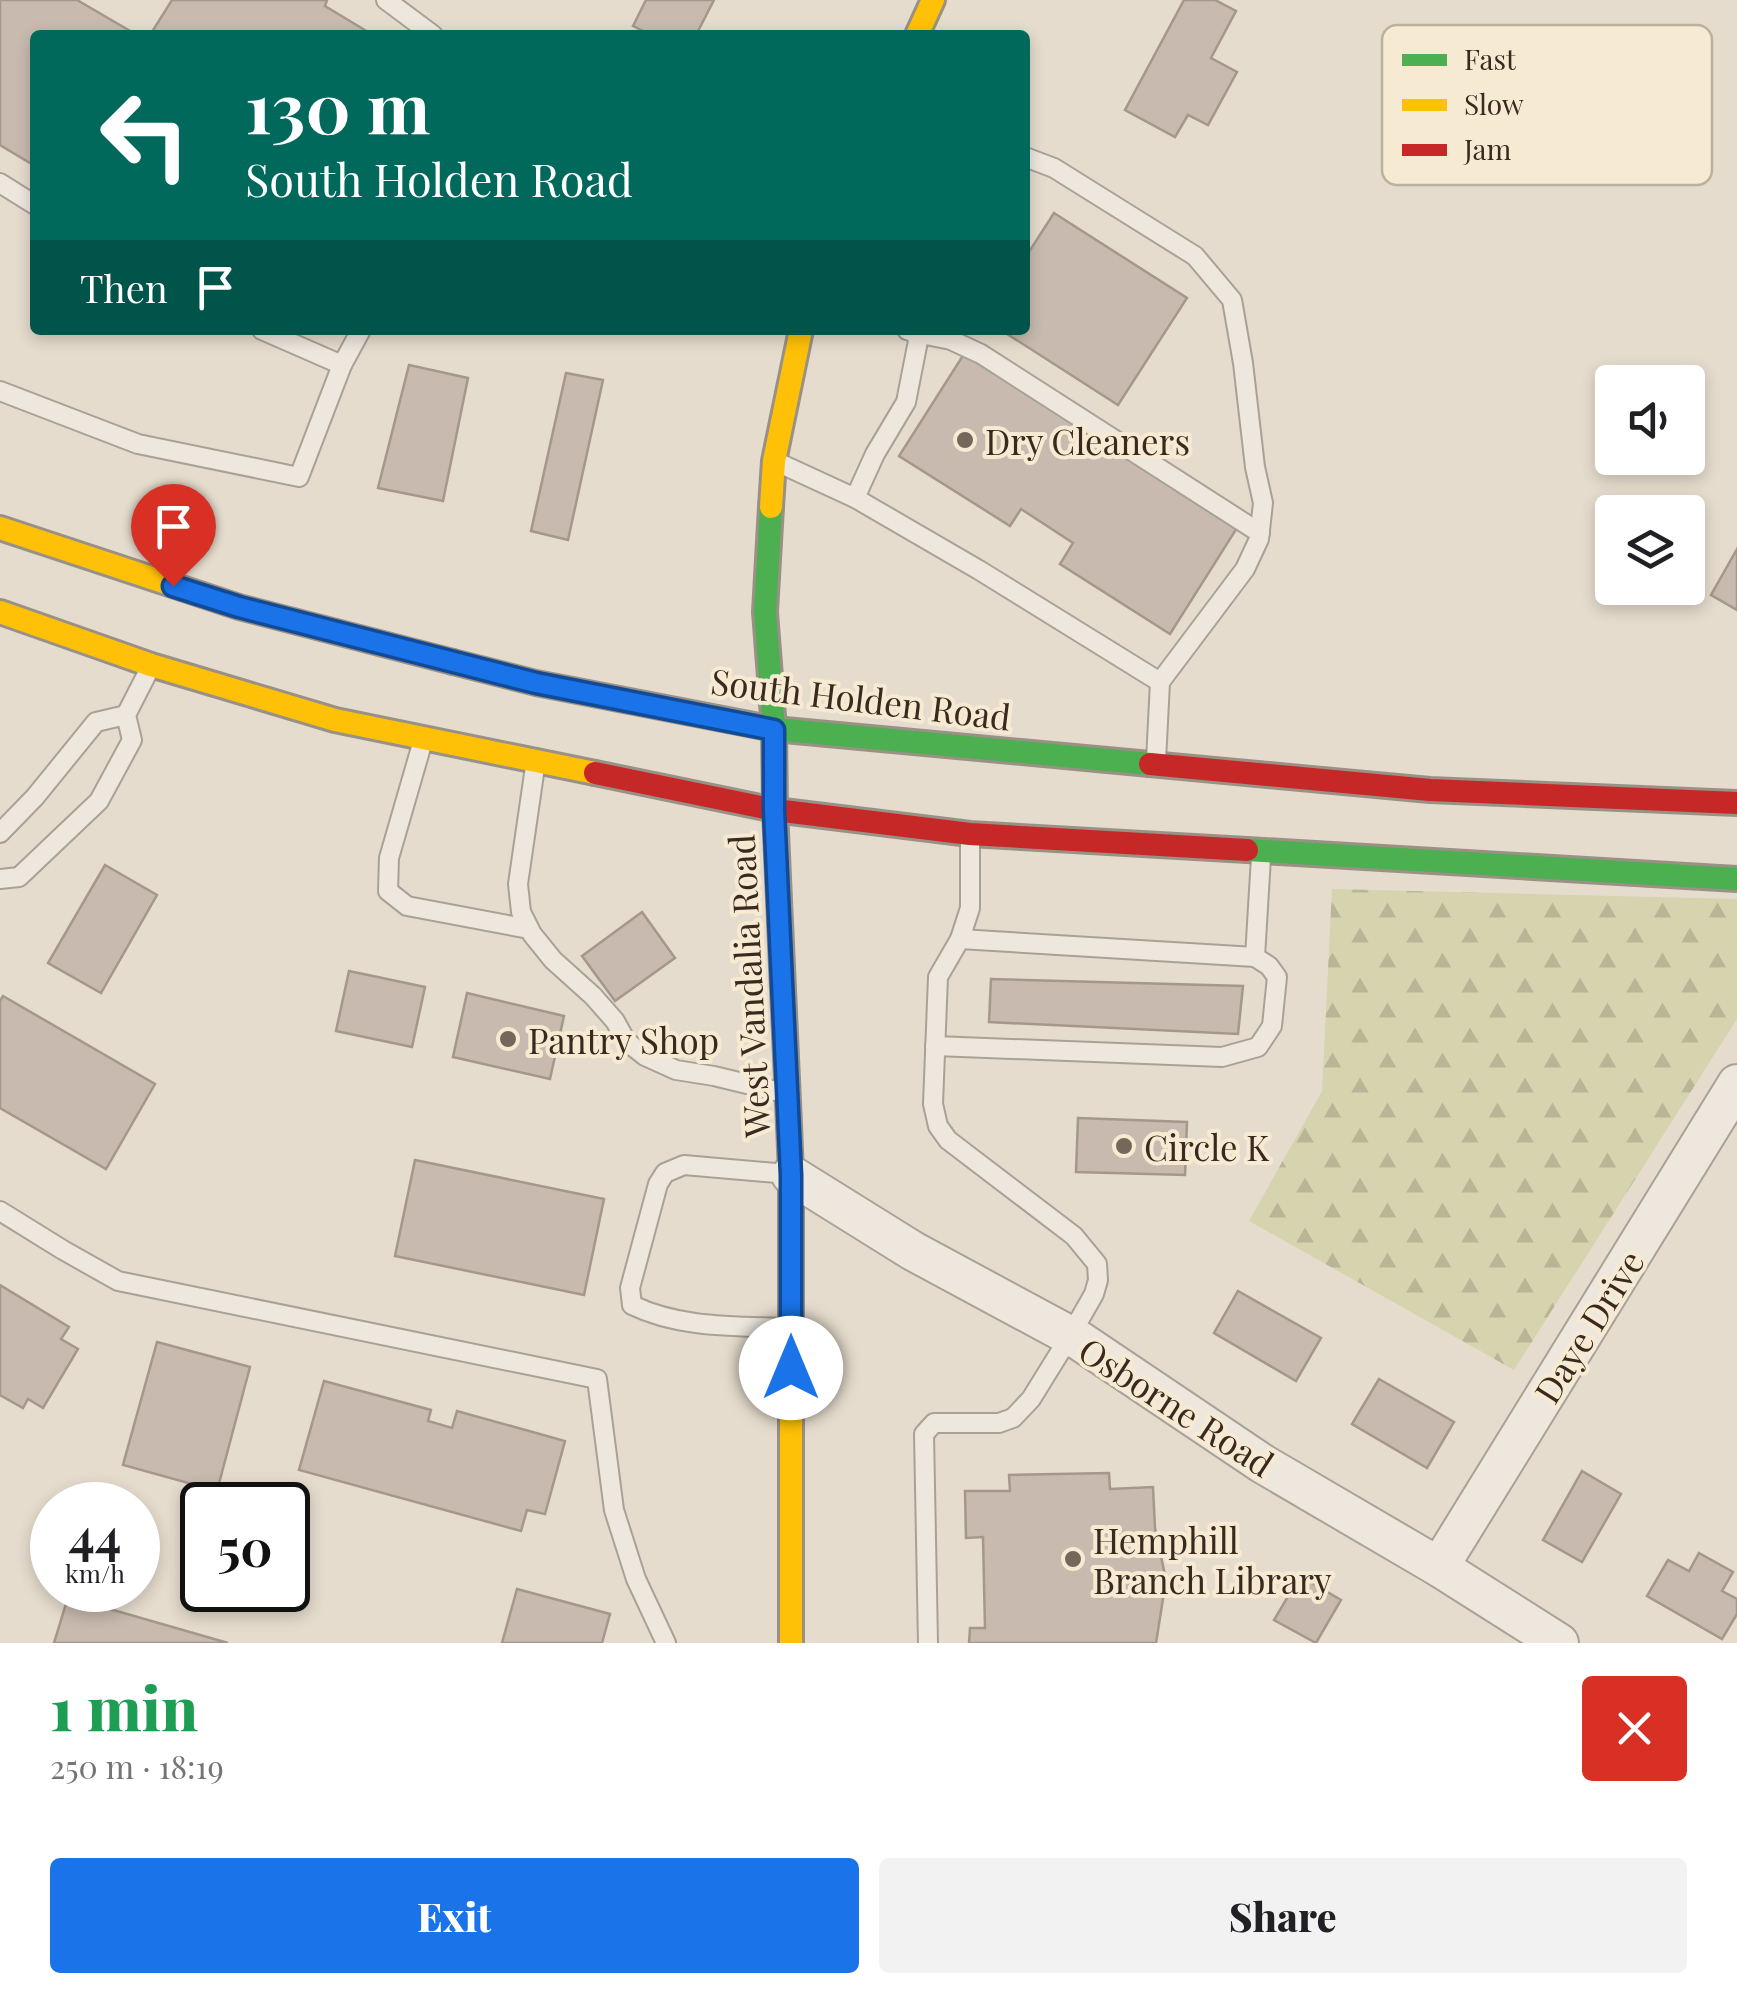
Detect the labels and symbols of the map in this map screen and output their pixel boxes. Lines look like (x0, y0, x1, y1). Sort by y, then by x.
legend (1382, 25, 1712, 185)
text: Fast (1464, 40, 1517, 77)
text: Slow (1464, 85, 1524, 122)
text: Jam (1463, 130, 1511, 167)
place label: Dry Cleaners (985, 417, 1190, 464)
marker: Dry Cleaners (954, 429, 976, 451)
pin (131, 484, 216, 587)
street label: South Holden Road (708, 656, 1014, 740)
street label: West Vandalia Road (717, 833, 779, 1140)
place label: Pantry Shop (528, 1016, 719, 1063)
marker: Pantry Shop (497, 1028, 519, 1050)
place label: Circle K (1144, 1123, 1269, 1170)
marker: Circle K (1113, 1135, 1135, 1157)
street label: Daye Drive (1523, 1241, 1653, 1411)
position arrow (739, 1316, 843, 1420)
street label: Osborne Road (1071, 1326, 1283, 1486)
speed limit sign: 50 (180, 1482, 310, 1612)
place label: Hemphill Branch Library (1093, 1516, 1332, 1603)
marker: Hemphill Branch Library (1062, 1548, 1084, 1570)

